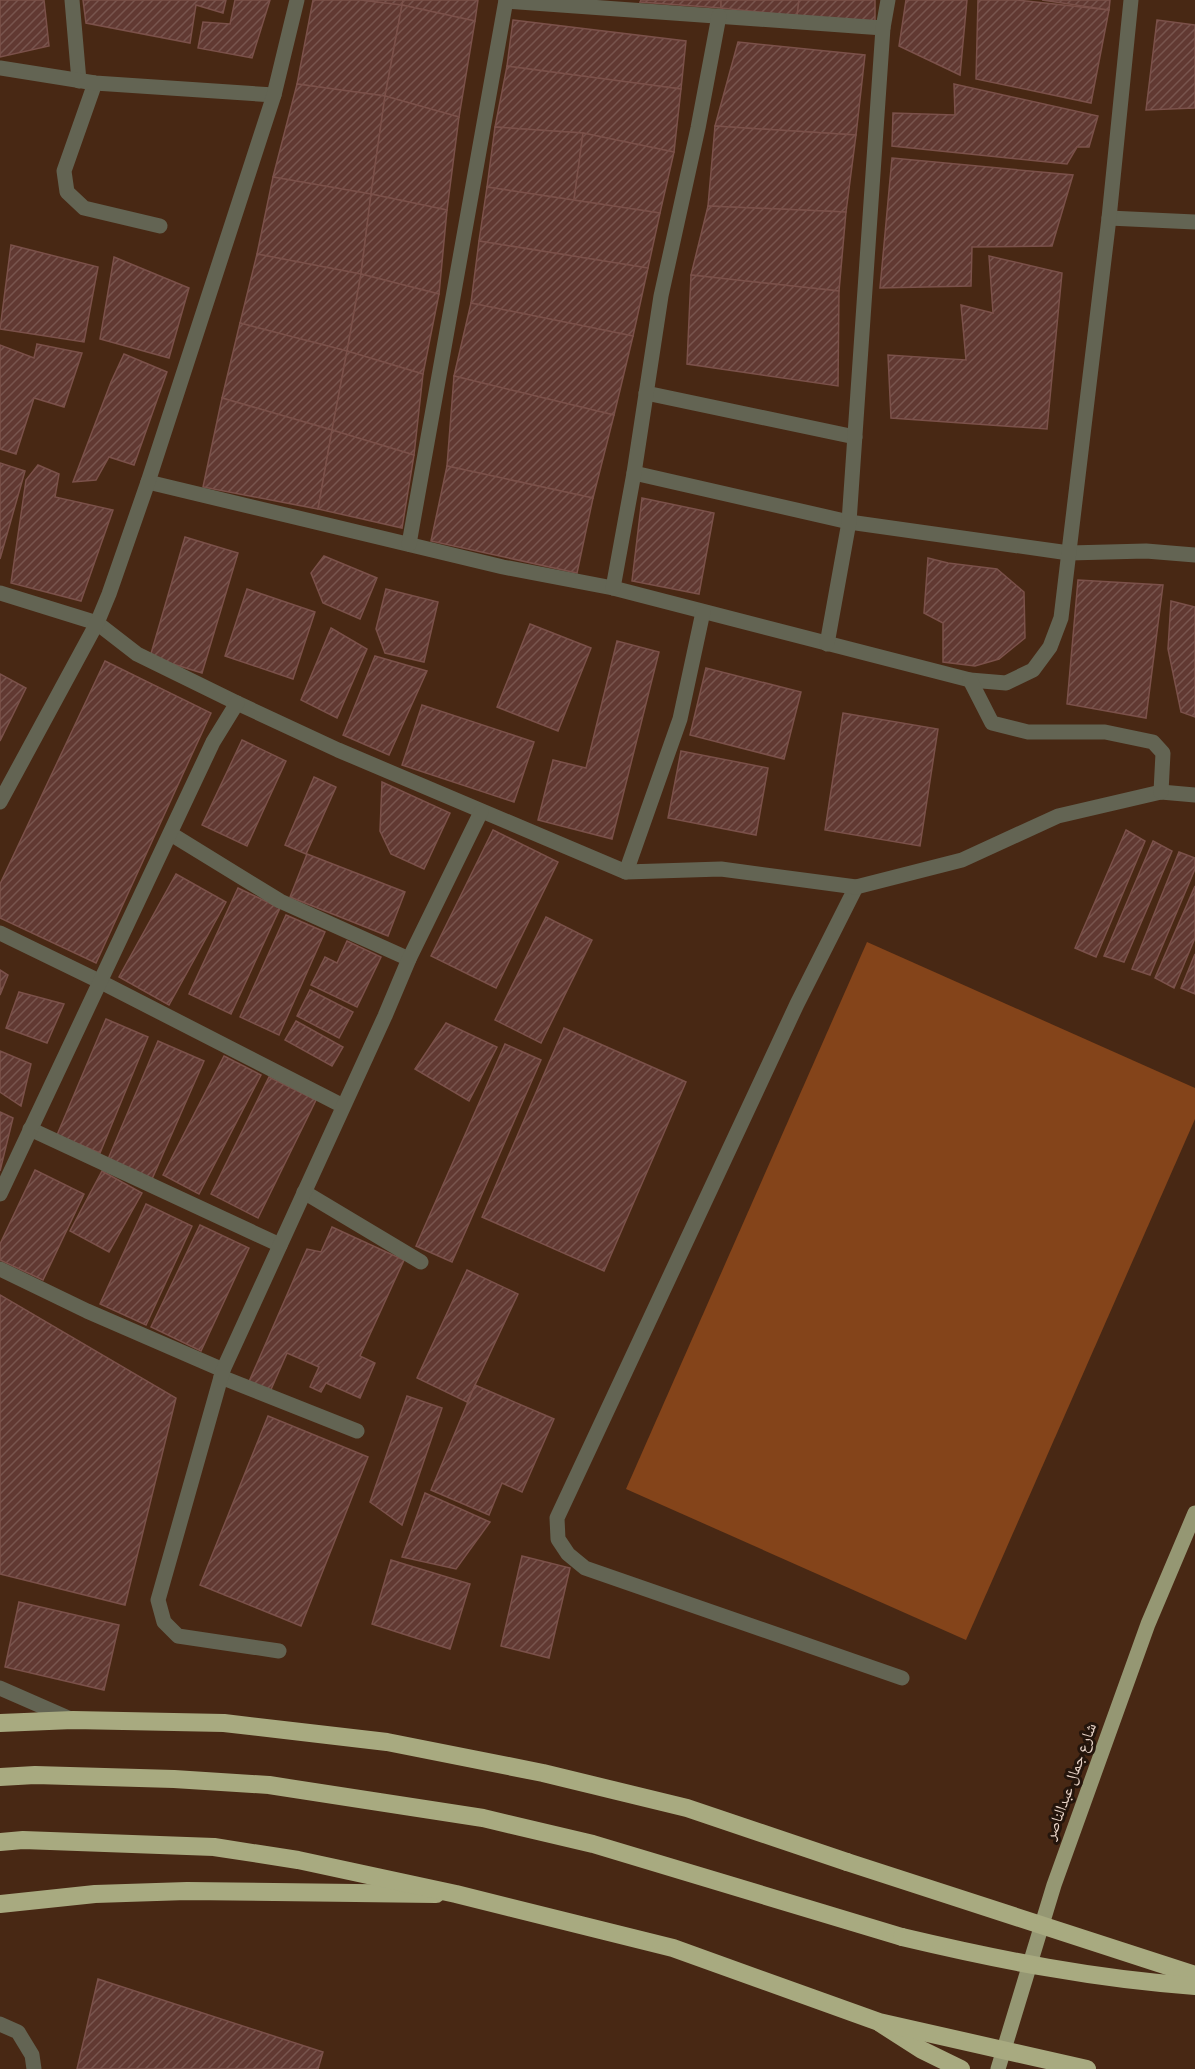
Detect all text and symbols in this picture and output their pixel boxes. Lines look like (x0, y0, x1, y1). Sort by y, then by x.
street label: شارع جمال عبدالناصر (1038, 1720, 1106, 1845)

